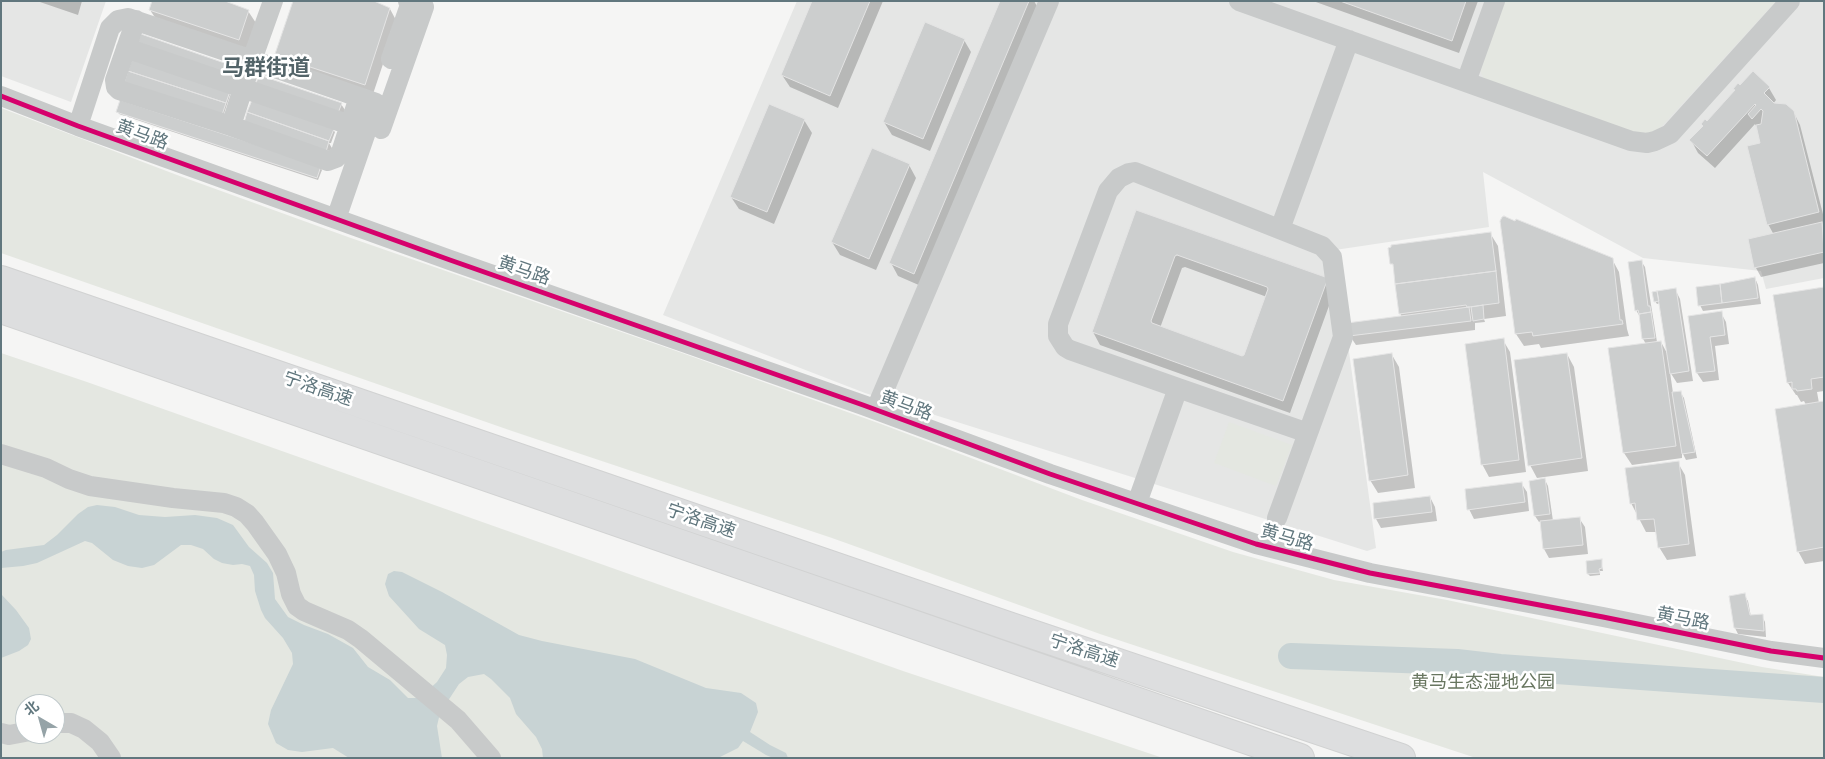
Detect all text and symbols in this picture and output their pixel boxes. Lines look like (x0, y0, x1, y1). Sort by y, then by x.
district label: 马群街道 (222, 56, 310, 82)
street label: 黄马路 (113, 116, 171, 154)
street label: 黄马路 (495, 252, 553, 290)
street label: 宁洛高速 (280, 367, 356, 411)
street label: 黄马路 (877, 387, 935, 425)
street label: 宁洛高速 (663, 499, 739, 543)
street label: 黄马路 (1258, 520, 1316, 556)
street label: 黄马路 (1654, 603, 1712, 635)
street label: 宁洛高速 (1046, 630, 1122, 672)
park label: 黄马生态湿地公园 (1411, 672, 1555, 694)
north arrow (15, 694, 65, 744)
text: 北 (20, 697, 42, 719)

